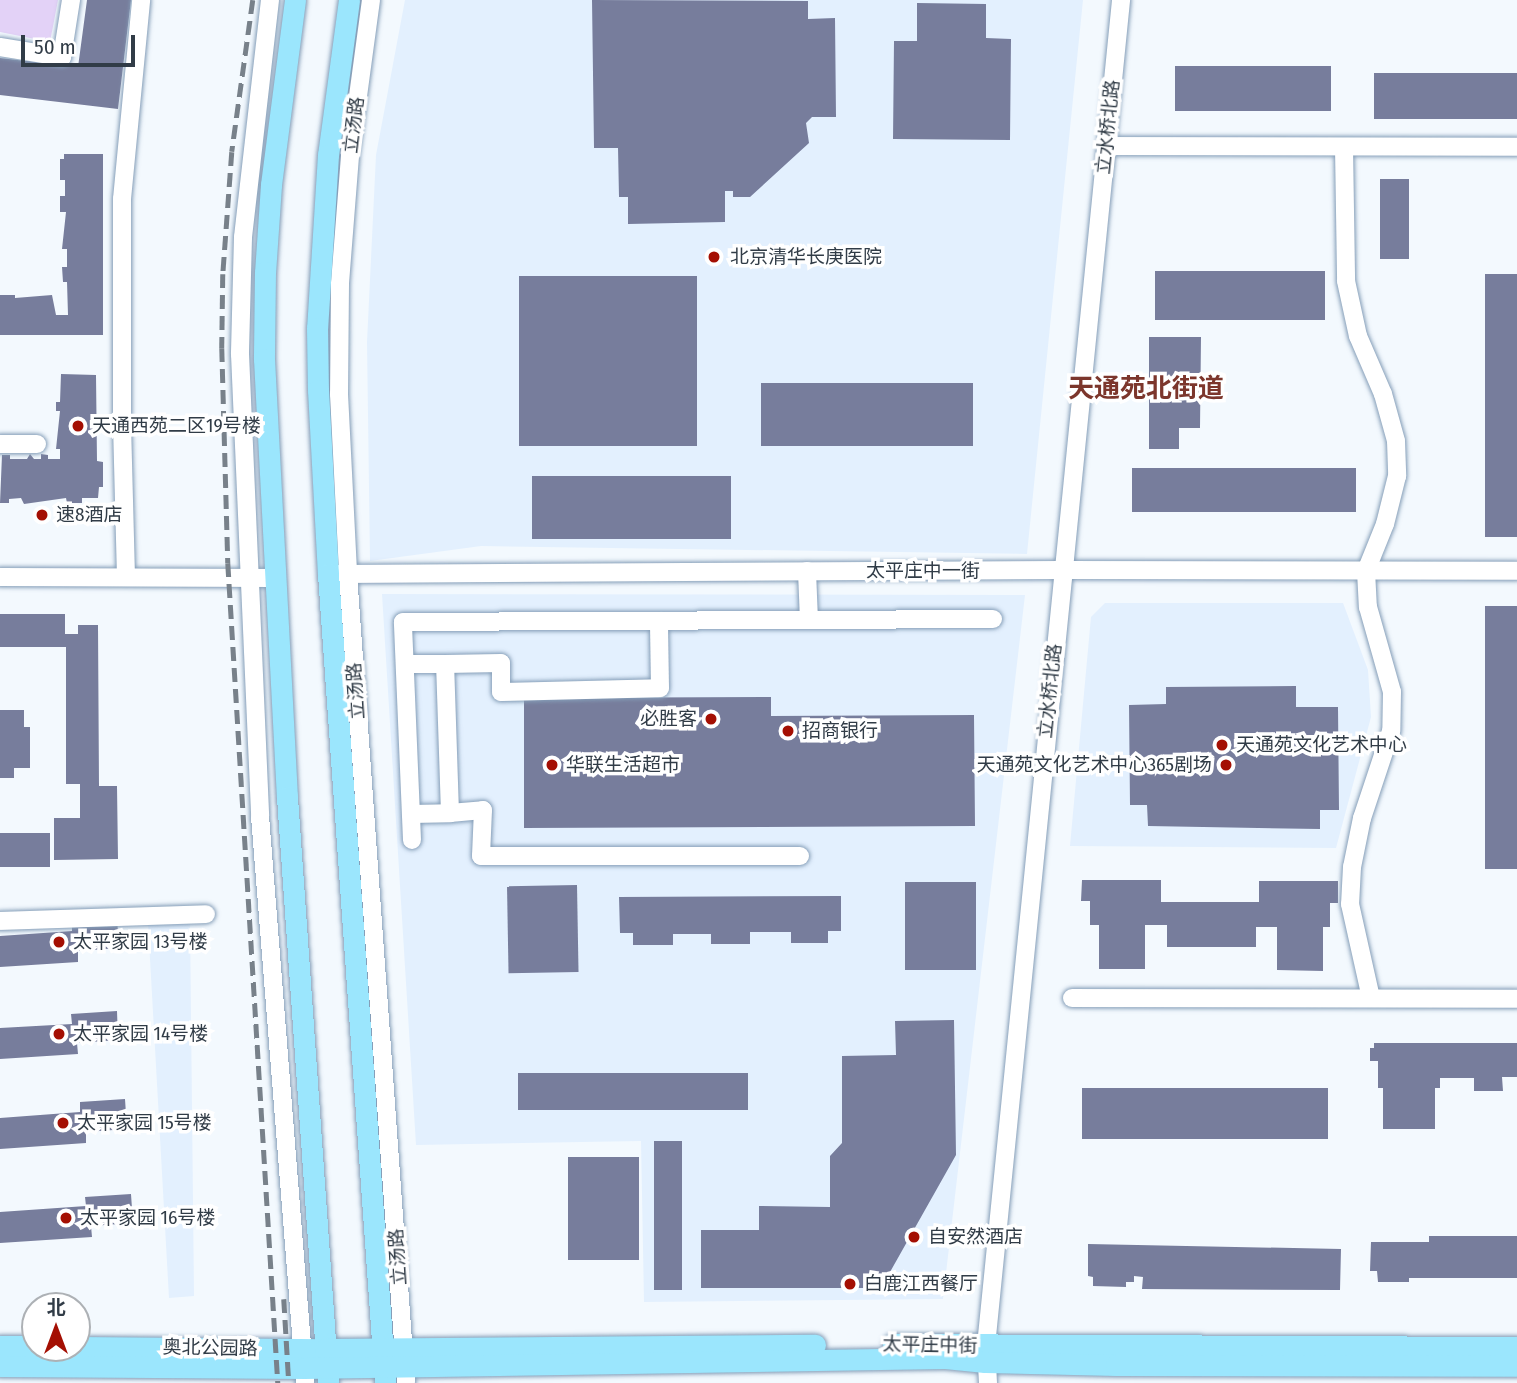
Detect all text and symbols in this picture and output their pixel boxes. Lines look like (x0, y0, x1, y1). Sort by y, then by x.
scale bar (24, 21, 138, 65)
text: 50 m (34, 34, 76, 60)
street label: 立水桥北路 (1092, 79, 1124, 175)
street label: 立汤路 (339, 95, 369, 155)
place label: 北京清华长庚医院 (730, 246, 882, 268)
marker: 北京清华长庚医院 (704, 247, 724, 267)
district label: 天通苑北街道 (1068, 373, 1224, 405)
place label: 天通西苑二区19号楼 (92, 415, 261, 437)
marker: 天通西苑二区19号楼 (70, 418, 86, 434)
place label: 速8酒店 (56, 504, 122, 526)
marker: 速8酒店 (34, 507, 50, 523)
street label: 太平庄中一街 (866, 560, 980, 582)
street label: 立水桥北路 (1034, 643, 1066, 739)
street label: 立汤路 (343, 662, 369, 720)
place label: 必胜客 (640, 708, 697, 730)
marker: 必胜客 (703, 711, 719, 727)
place label: 招商银行 (802, 720, 878, 742)
marker: 招商银行 (780, 723, 796, 739)
place label: 天通苑文化艺术中心 (1236, 734, 1407, 756)
marker: 天通苑文化艺术中心 (1214, 737, 1230, 753)
place label: 华联生活超市 (566, 754, 680, 776)
place label: 天通苑文化艺术中心365剧场 (976, 754, 1212, 776)
marker: 华联生活超市 (544, 757, 560, 773)
marker: 天通苑文化艺术中心365剧场 (1218, 757, 1234, 773)
place label: 太平家园 13号楼 (73, 931, 207, 953)
marker: 太平家园 13号楼 (51, 934, 67, 950)
place label: 太平家园 14号楼 (73, 1023, 208, 1045)
marker: 太平家园 14号楼 (51, 1026, 67, 1042)
place label: 太平家园 15号楼 (77, 1112, 212, 1134)
marker: 太平家园 15号楼 (55, 1115, 71, 1131)
place label: 太平家园 16号楼 (80, 1207, 215, 1229)
marker: 太平家园 16号楼 (58, 1210, 74, 1226)
place label: 自安然酒店 (928, 1226, 1023, 1248)
street label: 立汤路 (385, 1228, 411, 1286)
marker: 自安然酒店 (906, 1229, 922, 1245)
place label: 白鹿江西餐厅 (864, 1273, 978, 1295)
marker: 白鹿江西餐厅 (842, 1276, 858, 1292)
north arrow (21, 1292, 91, 1362)
text: 北 (46, 1296, 66, 1319)
street label: 太平庄中街 (882, 1333, 978, 1357)
street label: 奥北公园路 (162, 1336, 258, 1360)

